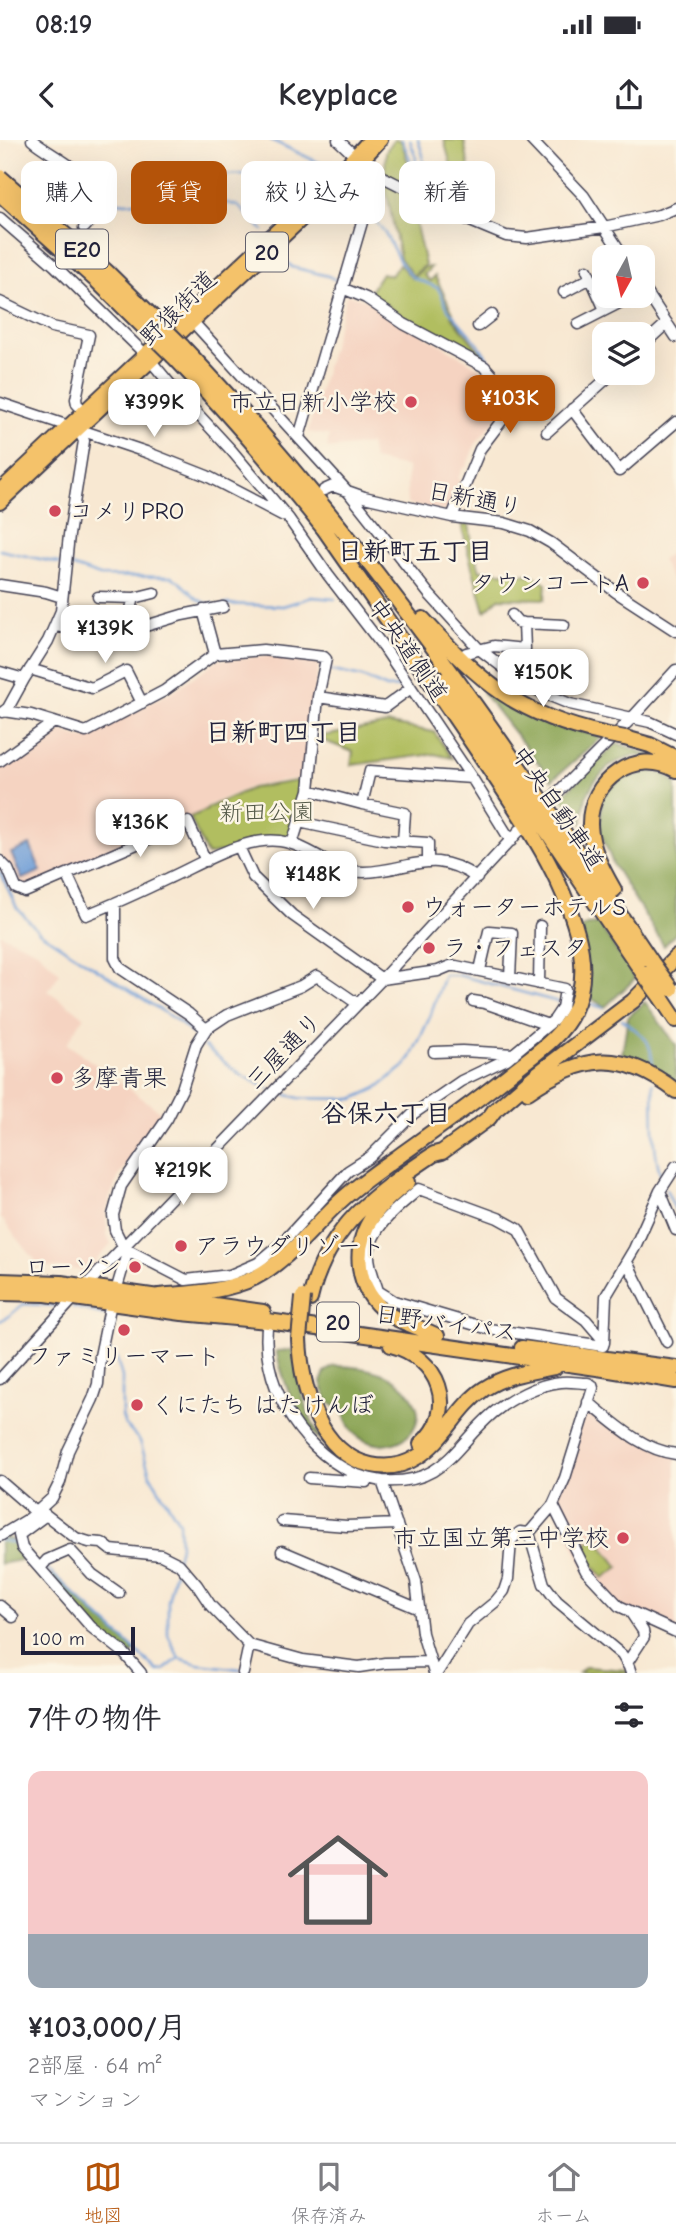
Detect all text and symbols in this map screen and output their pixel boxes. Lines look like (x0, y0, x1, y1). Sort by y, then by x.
text: 08:19 (35, 10, 92, 40)
icon: back (28, 76, 66, 114)
text: Keyplace (278, 76, 398, 113)
icon: share (610, 76, 648, 114)
chip: 購入 (21, 161, 117, 224)
chip: 賃貸 (131, 161, 227, 224)
chip: 絞り込み (241, 161, 385, 224)
chip: 新着 (399, 161, 495, 224)
road number: E20 (56, 230, 108, 268)
road number: 20 (246, 232, 288, 272)
north arrow (592, 245, 654, 308)
map controls (592, 245, 655, 385)
street label: 野猿街道 (134, 265, 222, 351)
button: layers (592, 322, 655, 385)
pin: ¥103K (461, 376, 559, 435)
pin: ¥399K (105, 380, 203, 439)
text: ¥103K (481, 384, 539, 411)
text: ¥399K (124, 388, 184, 415)
place label: 市立日新小学校 (229, 388, 397, 416)
marker: 市立日新小学校 (403, 394, 419, 410)
street label: 日新通り (425, 476, 525, 522)
place label: コメリPRO (69, 497, 184, 525)
marker: コメリPRO (47, 503, 63, 519)
district label: 日新町五丁目 (337, 537, 493, 567)
place label: タウンコートA (471, 569, 629, 597)
marker: タウンコートA (635, 575, 651, 591)
street label: 中央道側道 (362, 593, 454, 707)
pin: ¥139K (56, 606, 154, 665)
text: ¥139K (77, 614, 133, 641)
pin: ¥150K (494, 650, 592, 709)
text: ¥150K (514, 658, 572, 685)
district label: 日新町四丁目 (205, 718, 361, 748)
street label: 中央自動車道 (506, 740, 610, 876)
park label: 新田公園 (219, 798, 315, 826)
pin: ¥136K (91, 800, 189, 859)
text: ¥136K (112, 808, 168, 835)
pin: ¥148K (264, 852, 362, 911)
text: ¥148K (285, 860, 341, 887)
place label: ウォーターホテルS (422, 893, 626, 921)
marker: ウォーターホテルS (400, 899, 416, 915)
place label: ラ・フェスタ (443, 934, 587, 962)
marker: ラ・フェスタ (421, 940, 437, 956)
street label: 三屋通り (241, 1007, 327, 1095)
place label: 多摩青果 (71, 1064, 167, 1092)
marker: 多摩青果 (49, 1070, 65, 1086)
district label: 谷保六丁目 (321, 1099, 451, 1129)
pin: ¥219K (134, 1147, 232, 1207)
text: ¥219K (155, 1156, 211, 1183)
place label: アラウダリゾート (195, 1232, 385, 1260)
marker: アラウダリゾート (173, 1238, 189, 1254)
place label: ローソン (25, 1253, 121, 1281)
marker: ローソン (127, 1259, 143, 1275)
street label: 日野バイパス (373, 1299, 519, 1347)
road number: 20 (317, 1302, 359, 1342)
marker: ファミリーマート (116, 1322, 132, 1338)
place label: ファミリーマート (28, 1342, 220, 1370)
place label: くにたち はたけんぼ (151, 1391, 374, 1419)
marker: くにたち はたけんぼ (129, 1397, 145, 1413)
place label: 市立国立第三中学校 (393, 1524, 609, 1552)
marker: 市立国立第三中学校 (615, 1530, 631, 1546)
scale bar (21, 1624, 135, 1656)
text: 100 m (32, 1628, 85, 1650)
icon: filters (610, 1696, 648, 1734)
text: 7件の物件 (28, 1701, 162, 1736)
icon: home (275, 1817, 401, 1943)
text: ¥103,000/月 (28, 2010, 187, 2045)
text: 2部屋 · 64 m² (28, 2052, 161, 2079)
text: マンション (28, 2086, 142, 2113)
tab: 地図 (84, 2158, 122, 2227)
tab: 保存済み (291, 2158, 367, 2227)
tab: ホーム (535, 2158, 592, 2227)

